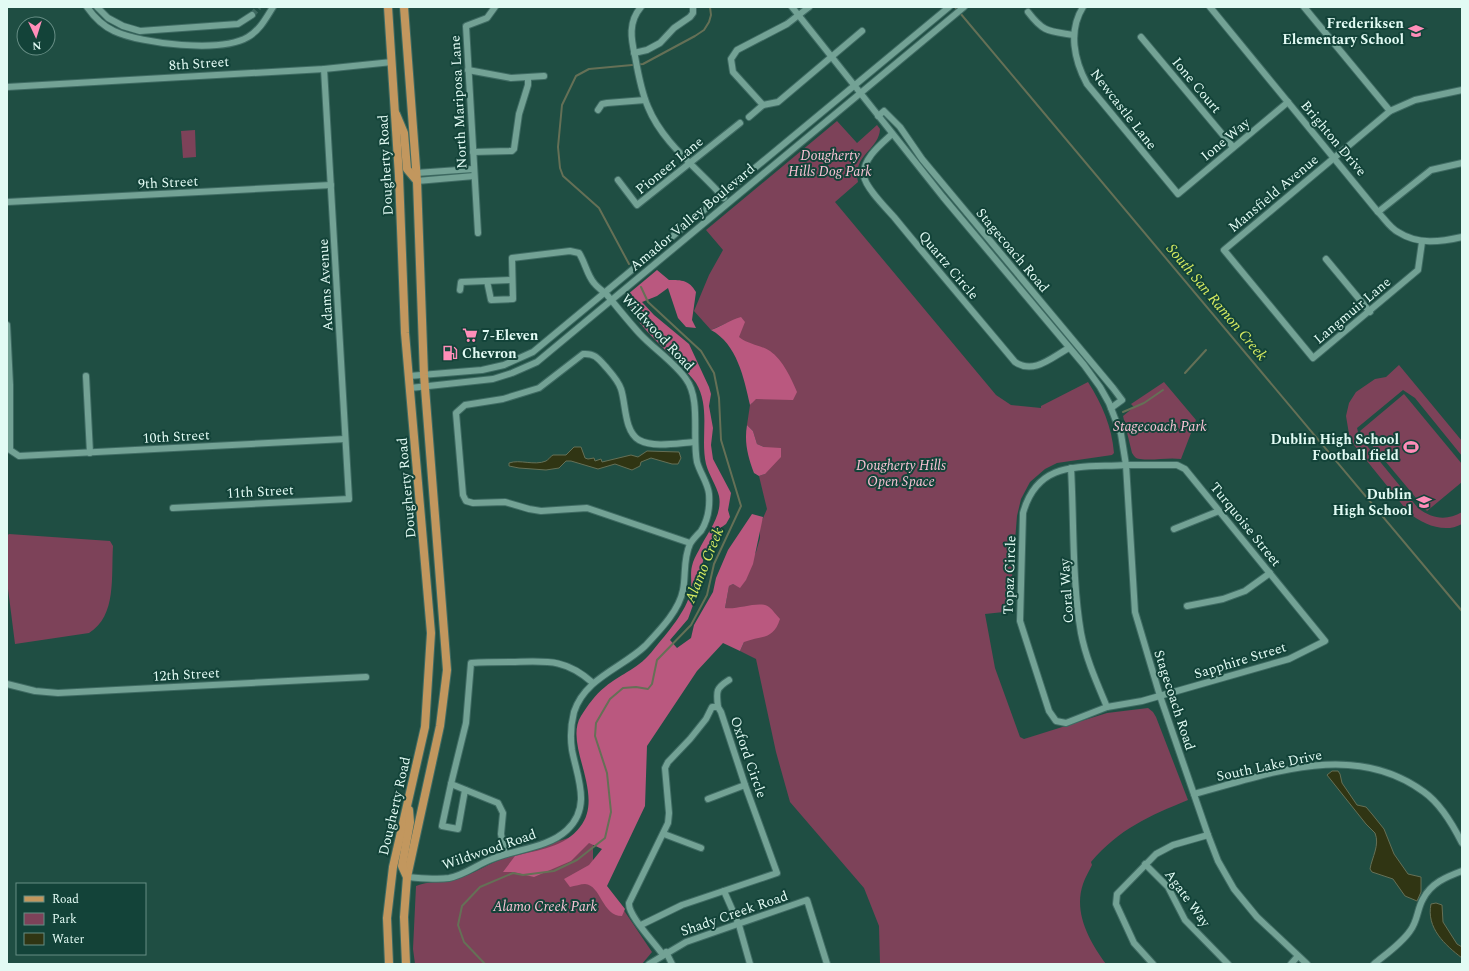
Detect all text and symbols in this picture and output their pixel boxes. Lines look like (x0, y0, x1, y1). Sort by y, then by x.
place label: Frederiksen Elementary School (1282, 13, 1404, 50)
north arrow (16, 16, 56, 56)
school or university icon: Frederiksen Elementary School (1407, 22, 1425, 40)
street label: North Mariposa Lane (445, 34, 472, 169)
text: N (32, 37, 42, 54)
street label: 8th Street (168, 51, 230, 76)
street label: Ione Court (1167, 53, 1226, 118)
street label: Newcastle Lane (1085, 64, 1162, 155)
street label: Brighton Drive (1296, 96, 1372, 181)
street label: Ione Way (1196, 112, 1255, 166)
street label: Dougherty Road (372, 114, 399, 216)
street label: Pioneer Lane (631, 131, 708, 199)
park label: Dougherty Hills Dog Park (788, 145, 872, 182)
street label: Mansfield Avenue (1224, 149, 1323, 237)
street label: Amador Valley Boulevard (625, 158, 760, 276)
street label: 9th Street (137, 170, 199, 195)
street label: Stagecoach Road (971, 203, 1054, 297)
street label: Quartz Circle (913, 226, 984, 305)
street label: Adams Avenue (313, 238, 338, 332)
water label: South San Ramon Creek (1160, 238, 1273, 366)
street label: Langmuir Lane (1309, 272, 1396, 349)
street label: Wildwood Road (616, 289, 699, 376)
place label: 7-Eleven (482, 325, 539, 346)
supermarket icon: 7-Eleven (461, 326, 479, 344)
place label: Chevron (462, 343, 517, 364)
fuel station icon: Chevron (441, 344, 459, 362)
park label: Stagecoach Park (1113, 416, 1207, 437)
street label: 10th Street (142, 424, 210, 449)
place label: Dublin High School Football field (1270, 429, 1399, 466)
street label: Dougherty Road (392, 437, 421, 539)
sports icon: Dublin High School Football field (1402, 438, 1420, 456)
park label: Dougherty Hills Open Space (856, 455, 946, 492)
street label: Turquoise Street (1205, 478, 1286, 571)
street label: 11th Street (226, 479, 294, 504)
place label: Dublin High School (1332, 484, 1412, 521)
school or university icon: Dublin High School (1415, 493, 1433, 511)
water label: Alamo Creek (679, 524, 730, 607)
street label: Topaz Circle (998, 535, 1021, 615)
street label: Coral Way (1054, 557, 1079, 624)
street label: Sapphire Street (1191, 636, 1289, 684)
street label: Stagecoach Road (1148, 647, 1201, 753)
street label: 12th Street (152, 662, 220, 687)
street label: Oxford Circle (725, 713, 772, 801)
street label: South Lake Drive (1214, 744, 1324, 787)
street label: Dougherty Road (373, 754, 416, 858)
street label: Wildwood Road (439, 823, 539, 875)
street label: Agate Way (1159, 865, 1216, 932)
legend (16, 883, 146, 955)
street label: Shady Creek Road (678, 885, 791, 942)
text: Road (52, 890, 79, 909)
park label: Alamo Creek Park (492, 896, 598, 917)
text: Park (52, 910, 77, 929)
text: Water (52, 930, 84, 949)

